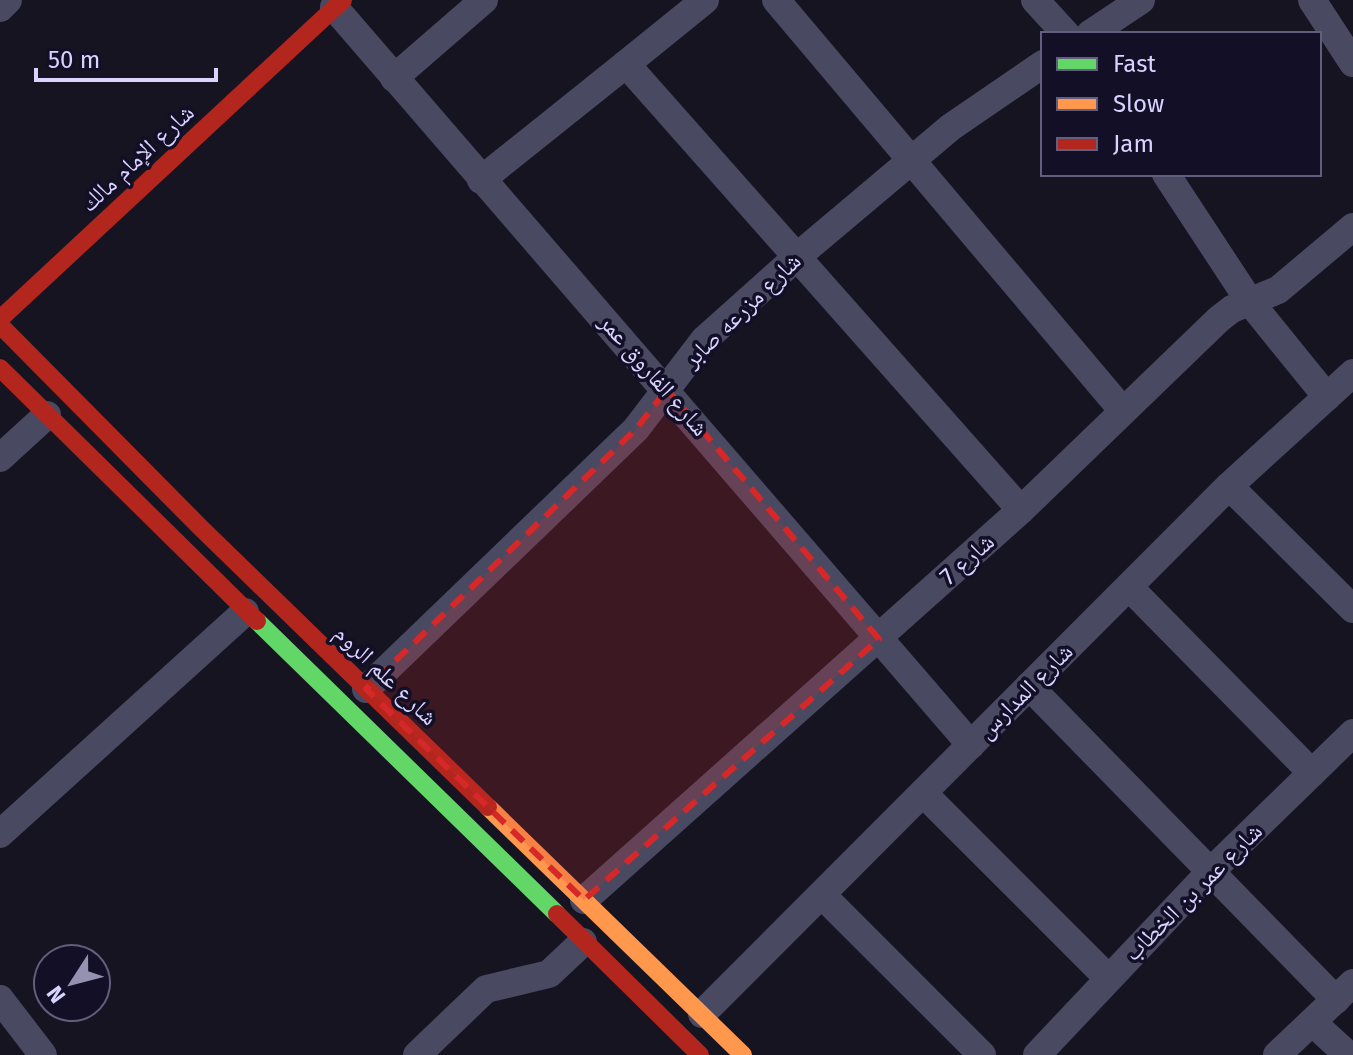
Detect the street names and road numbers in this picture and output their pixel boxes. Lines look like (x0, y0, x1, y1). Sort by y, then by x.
street label: شارع الإمام مالك (74, 98, 201, 219)
street label: شارع مزرعه صابر (677, 247, 807, 374)
street label: شارع الفاروق عمر (592, 308, 715, 442)
street label: شارع 7 (934, 528, 1000, 591)
street label: شارع علم الروم (327, 619, 443, 733)
street label: شارع المدارس (971, 637, 1079, 745)
street label: شارع عمر بن الخطاب (1118, 817, 1269, 968)

